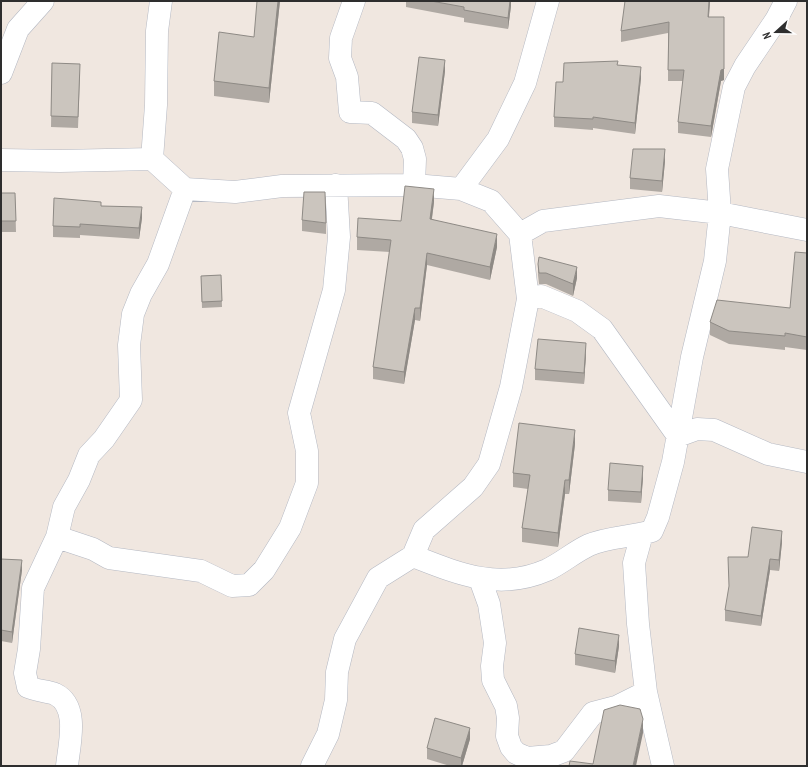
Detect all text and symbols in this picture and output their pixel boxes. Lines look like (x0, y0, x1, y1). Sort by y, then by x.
north arrow (756, 12, 796, 52)
text: N (759, 30, 774, 41)

